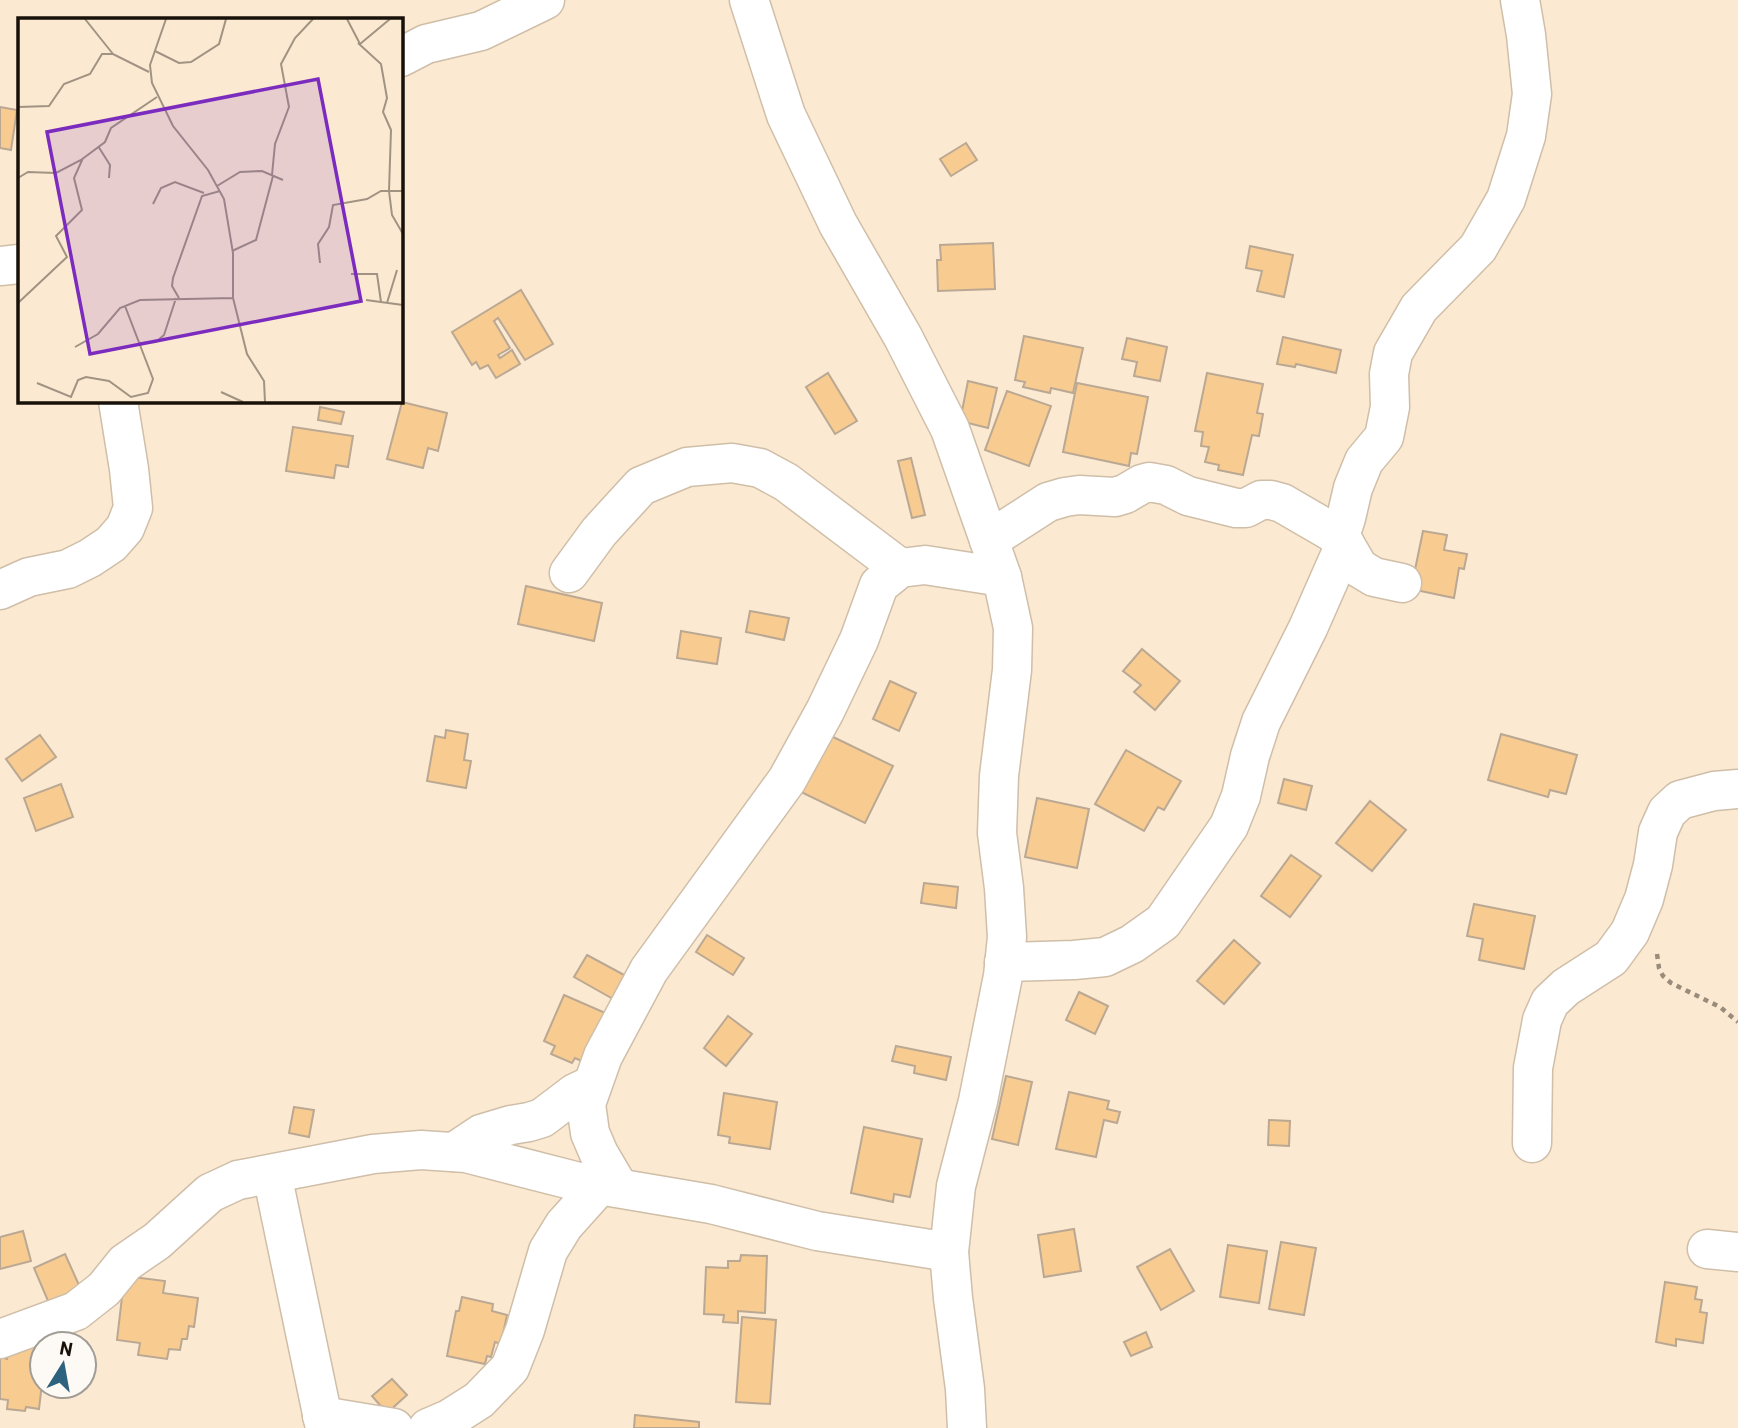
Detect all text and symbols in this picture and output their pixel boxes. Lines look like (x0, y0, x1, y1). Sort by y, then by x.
inset map (18, 18, 402, 402)
north arrow (28, 1330, 98, 1400)
text: N (58, 1335, 75, 1360)

